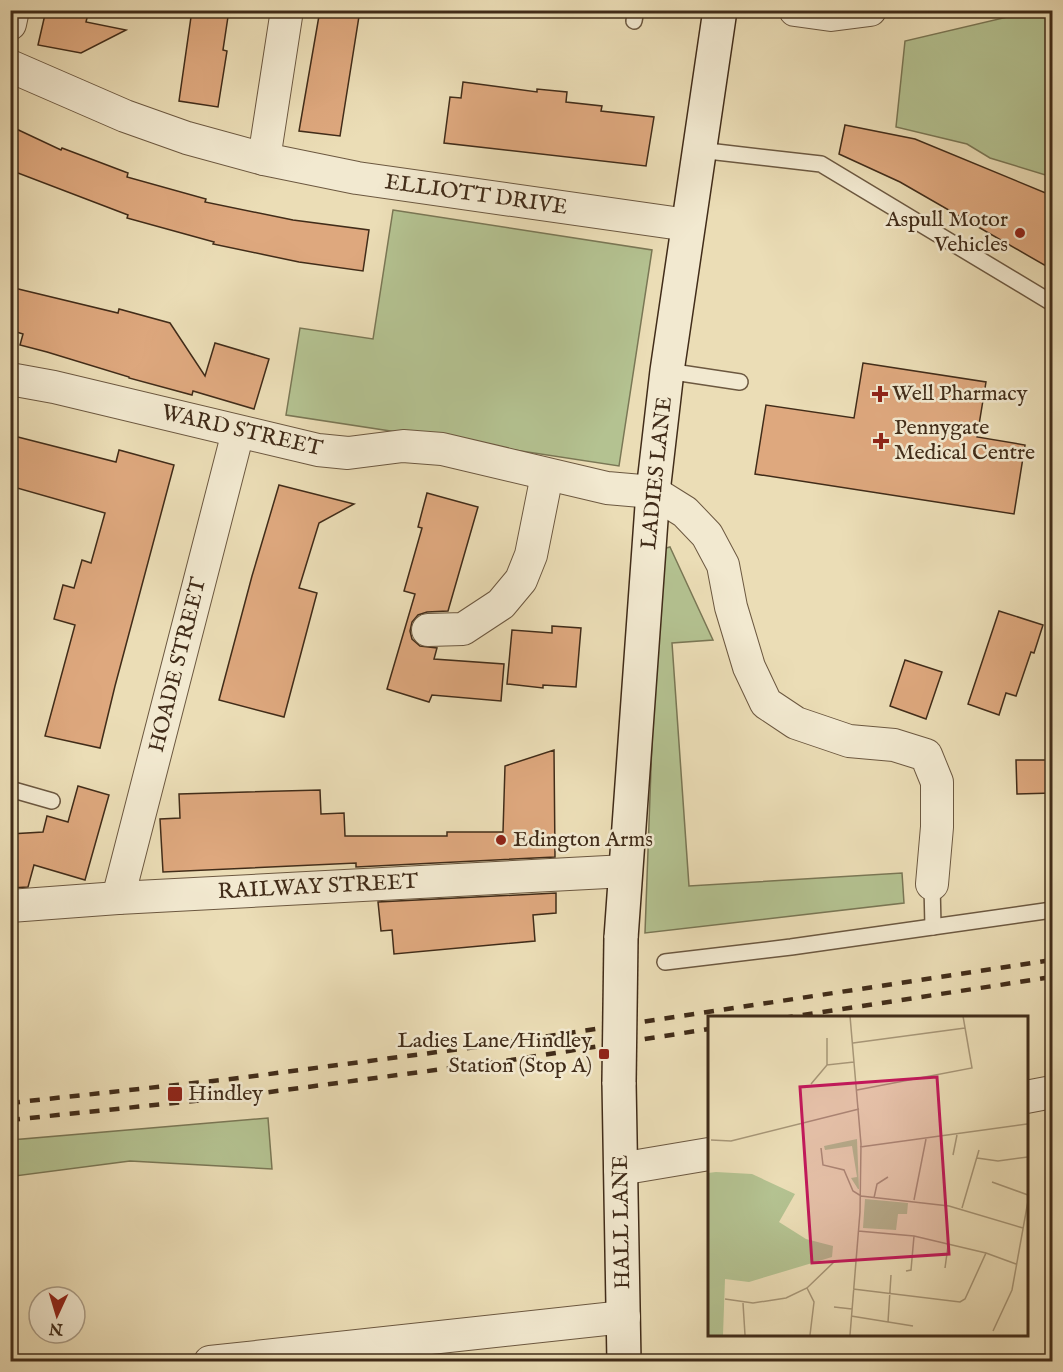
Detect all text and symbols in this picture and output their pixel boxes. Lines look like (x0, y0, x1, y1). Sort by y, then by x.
street label: ELLIOTT DRIVE (383, 168, 569, 222)
place label: Aspull Motor Vehicles (885, 206, 1008, 259)
marker: Aspull Motor Vehicles (1013, 226, 1027, 240)
place label: Well Pharmacy (892, 380, 1028, 408)
marker: Well Pharmacy (873, 387, 887, 401)
street label: LADIES LANE (635, 395, 679, 551)
street label: WARD STREET (159, 399, 325, 463)
place label: Pennygate Medical Centre (894, 414, 1035, 467)
marker: Pennygate Medical Centre (872, 432, 890, 450)
street label: HOADE STREET (143, 575, 213, 755)
place label: Edington Arms (513, 826, 653, 854)
marker: Edington Arms (494, 833, 508, 847)
street label: RAILWAY STREET (217, 868, 419, 906)
inset map (708, 1016, 1027, 1336)
place label: Ladies Lane/Hindley Station (Stop A) (397, 1027, 592, 1080)
marker: Ladies Lane/Hindley Station (Stop A) (597, 1047, 611, 1061)
place label: Hindley (188, 1080, 263, 1108)
marker: Hindley (166, 1085, 184, 1103)
street label: HALL LANE (607, 1154, 637, 1290)
north arrow (27, 1285, 87, 1345)
text: N (48, 1317, 65, 1338)

